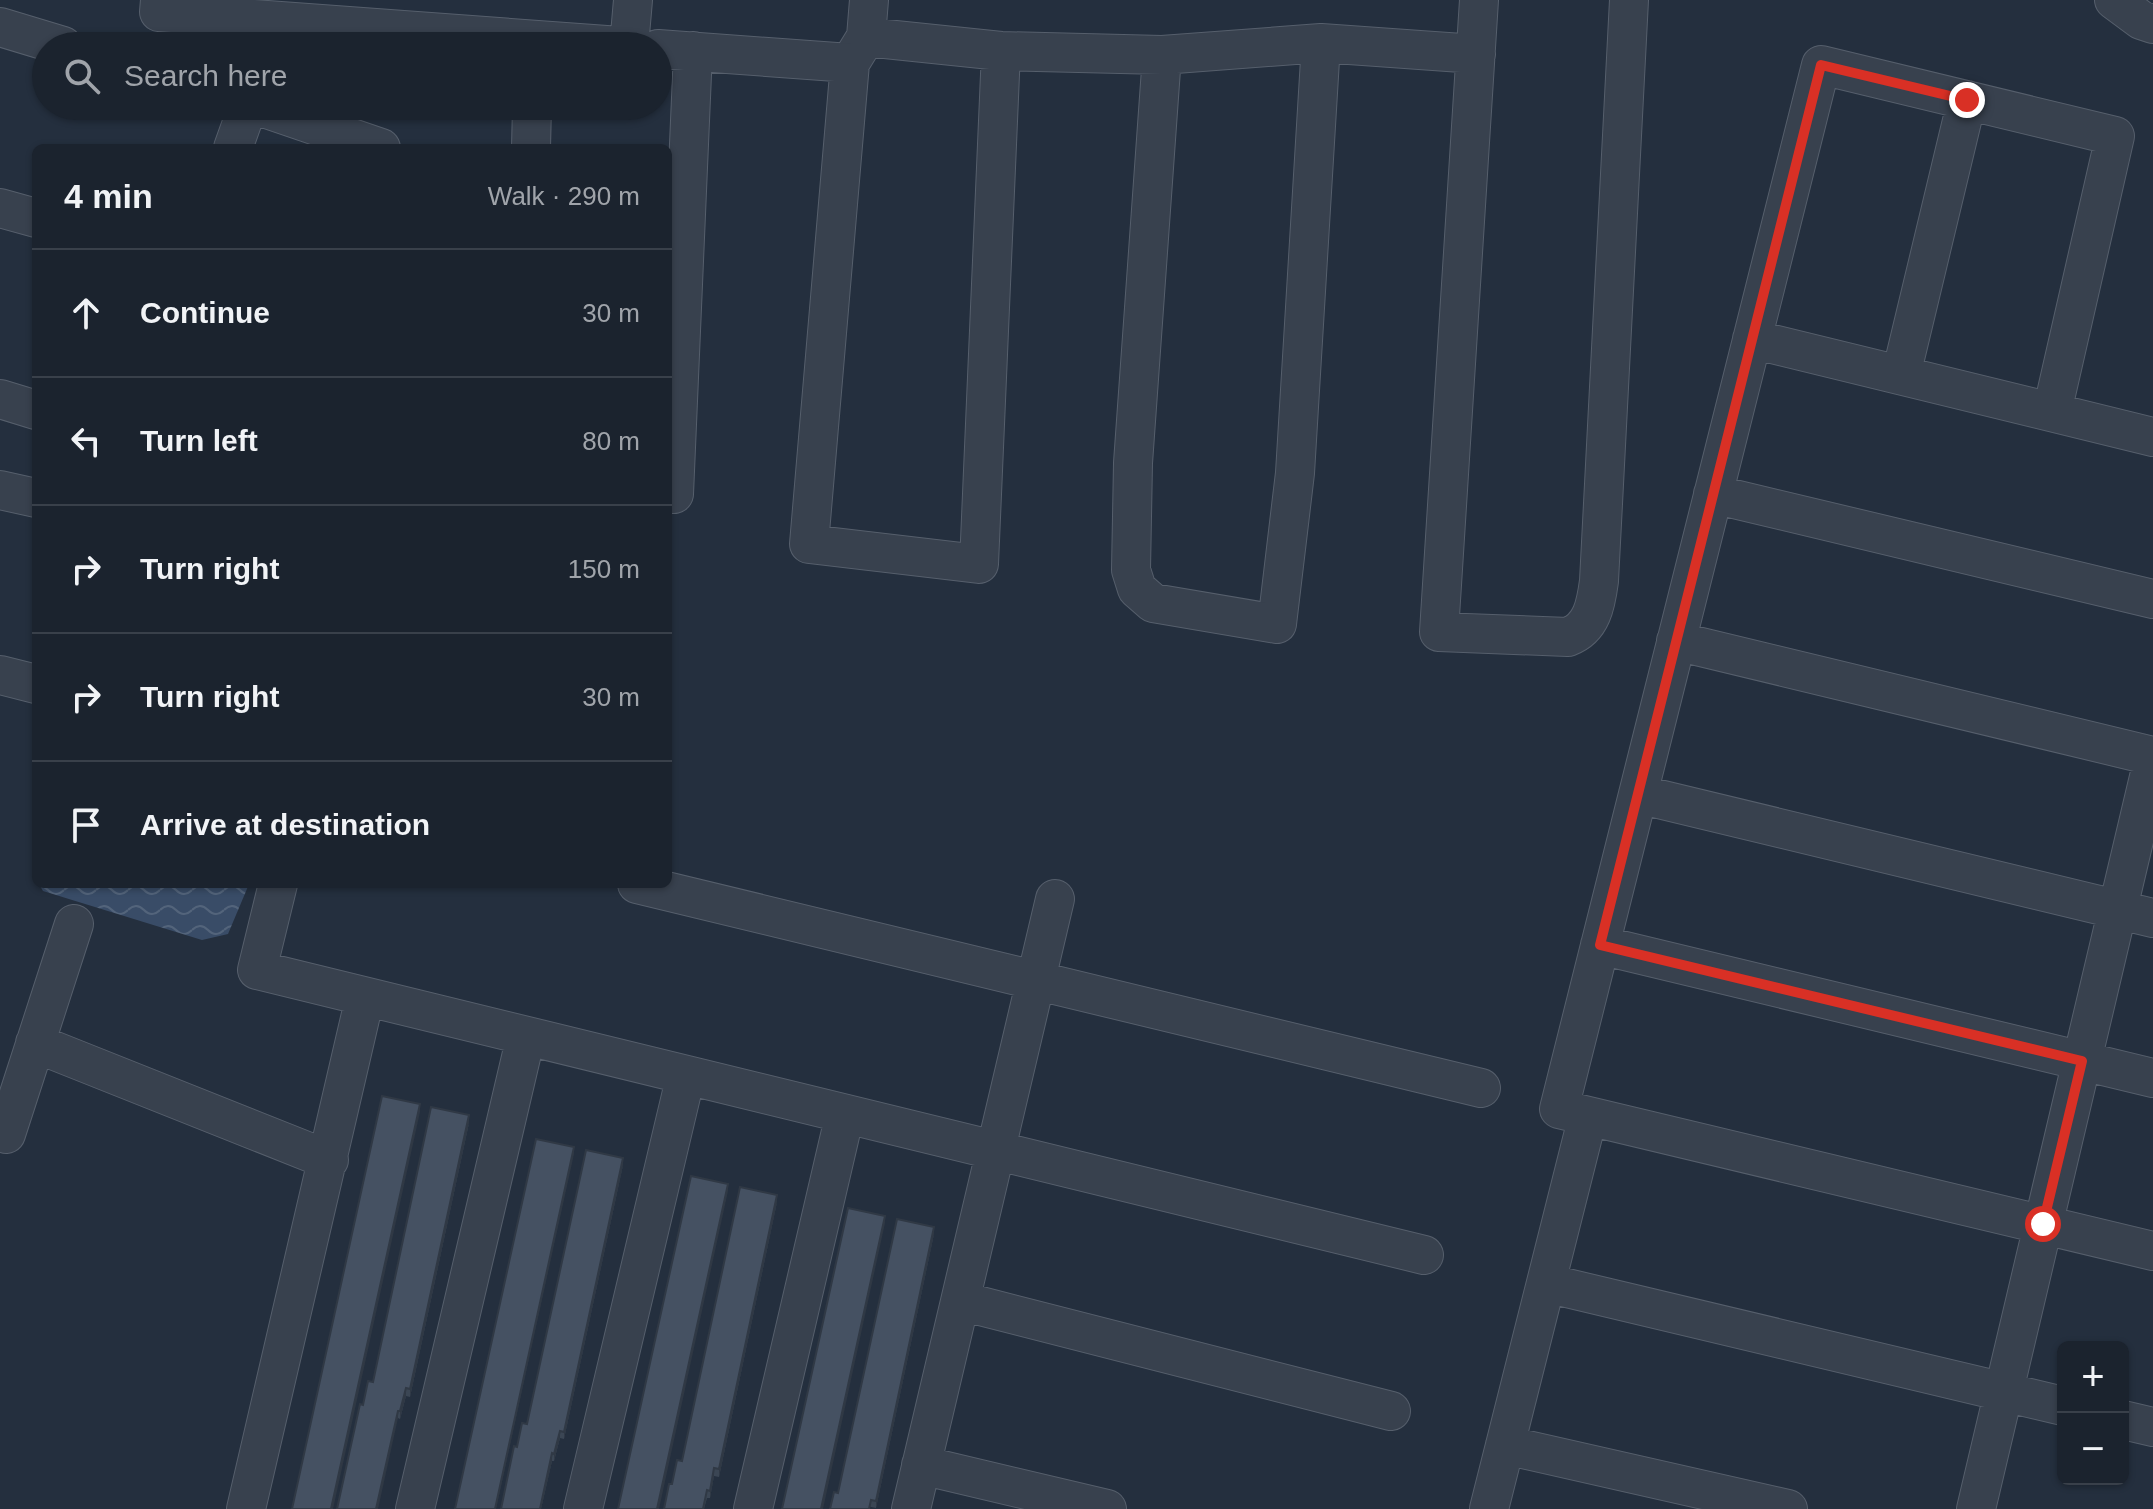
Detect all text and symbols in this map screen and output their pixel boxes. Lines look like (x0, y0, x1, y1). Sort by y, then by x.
search box (32, 32, 672, 120)
icon: search (60, 54, 104, 98)
text: Search here (124, 59, 287, 92)
route end (1949, 82, 1985, 118)
text: 4 min (64, 177, 153, 215)
text: Walk · 290 m (488, 181, 640, 211)
icon: ahead (64, 291, 108, 335)
text: Continue (140, 296, 270, 329)
text: 30 m (582, 298, 640, 328)
icon: left (64, 419, 108, 463)
text: Turn left (140, 424, 258, 457)
text: 80 m (582, 426, 640, 456)
icon: right (64, 547, 108, 591)
text: Turn right (140, 552, 279, 585)
text: 150 m (568, 554, 640, 584)
icon: right (64, 675, 108, 719)
text: Turn right (140, 680, 279, 713)
text: 30 m (582, 682, 640, 712)
icon: arrive (64, 803, 108, 847)
text: Arrive at destination (140, 808, 430, 841)
route start (2025, 1206, 2061, 1242)
map controls (2057, 1341, 2129, 1485)
button: + (2057, 1341, 2129, 1413)
button: − (2057, 1413, 2129, 1485)

